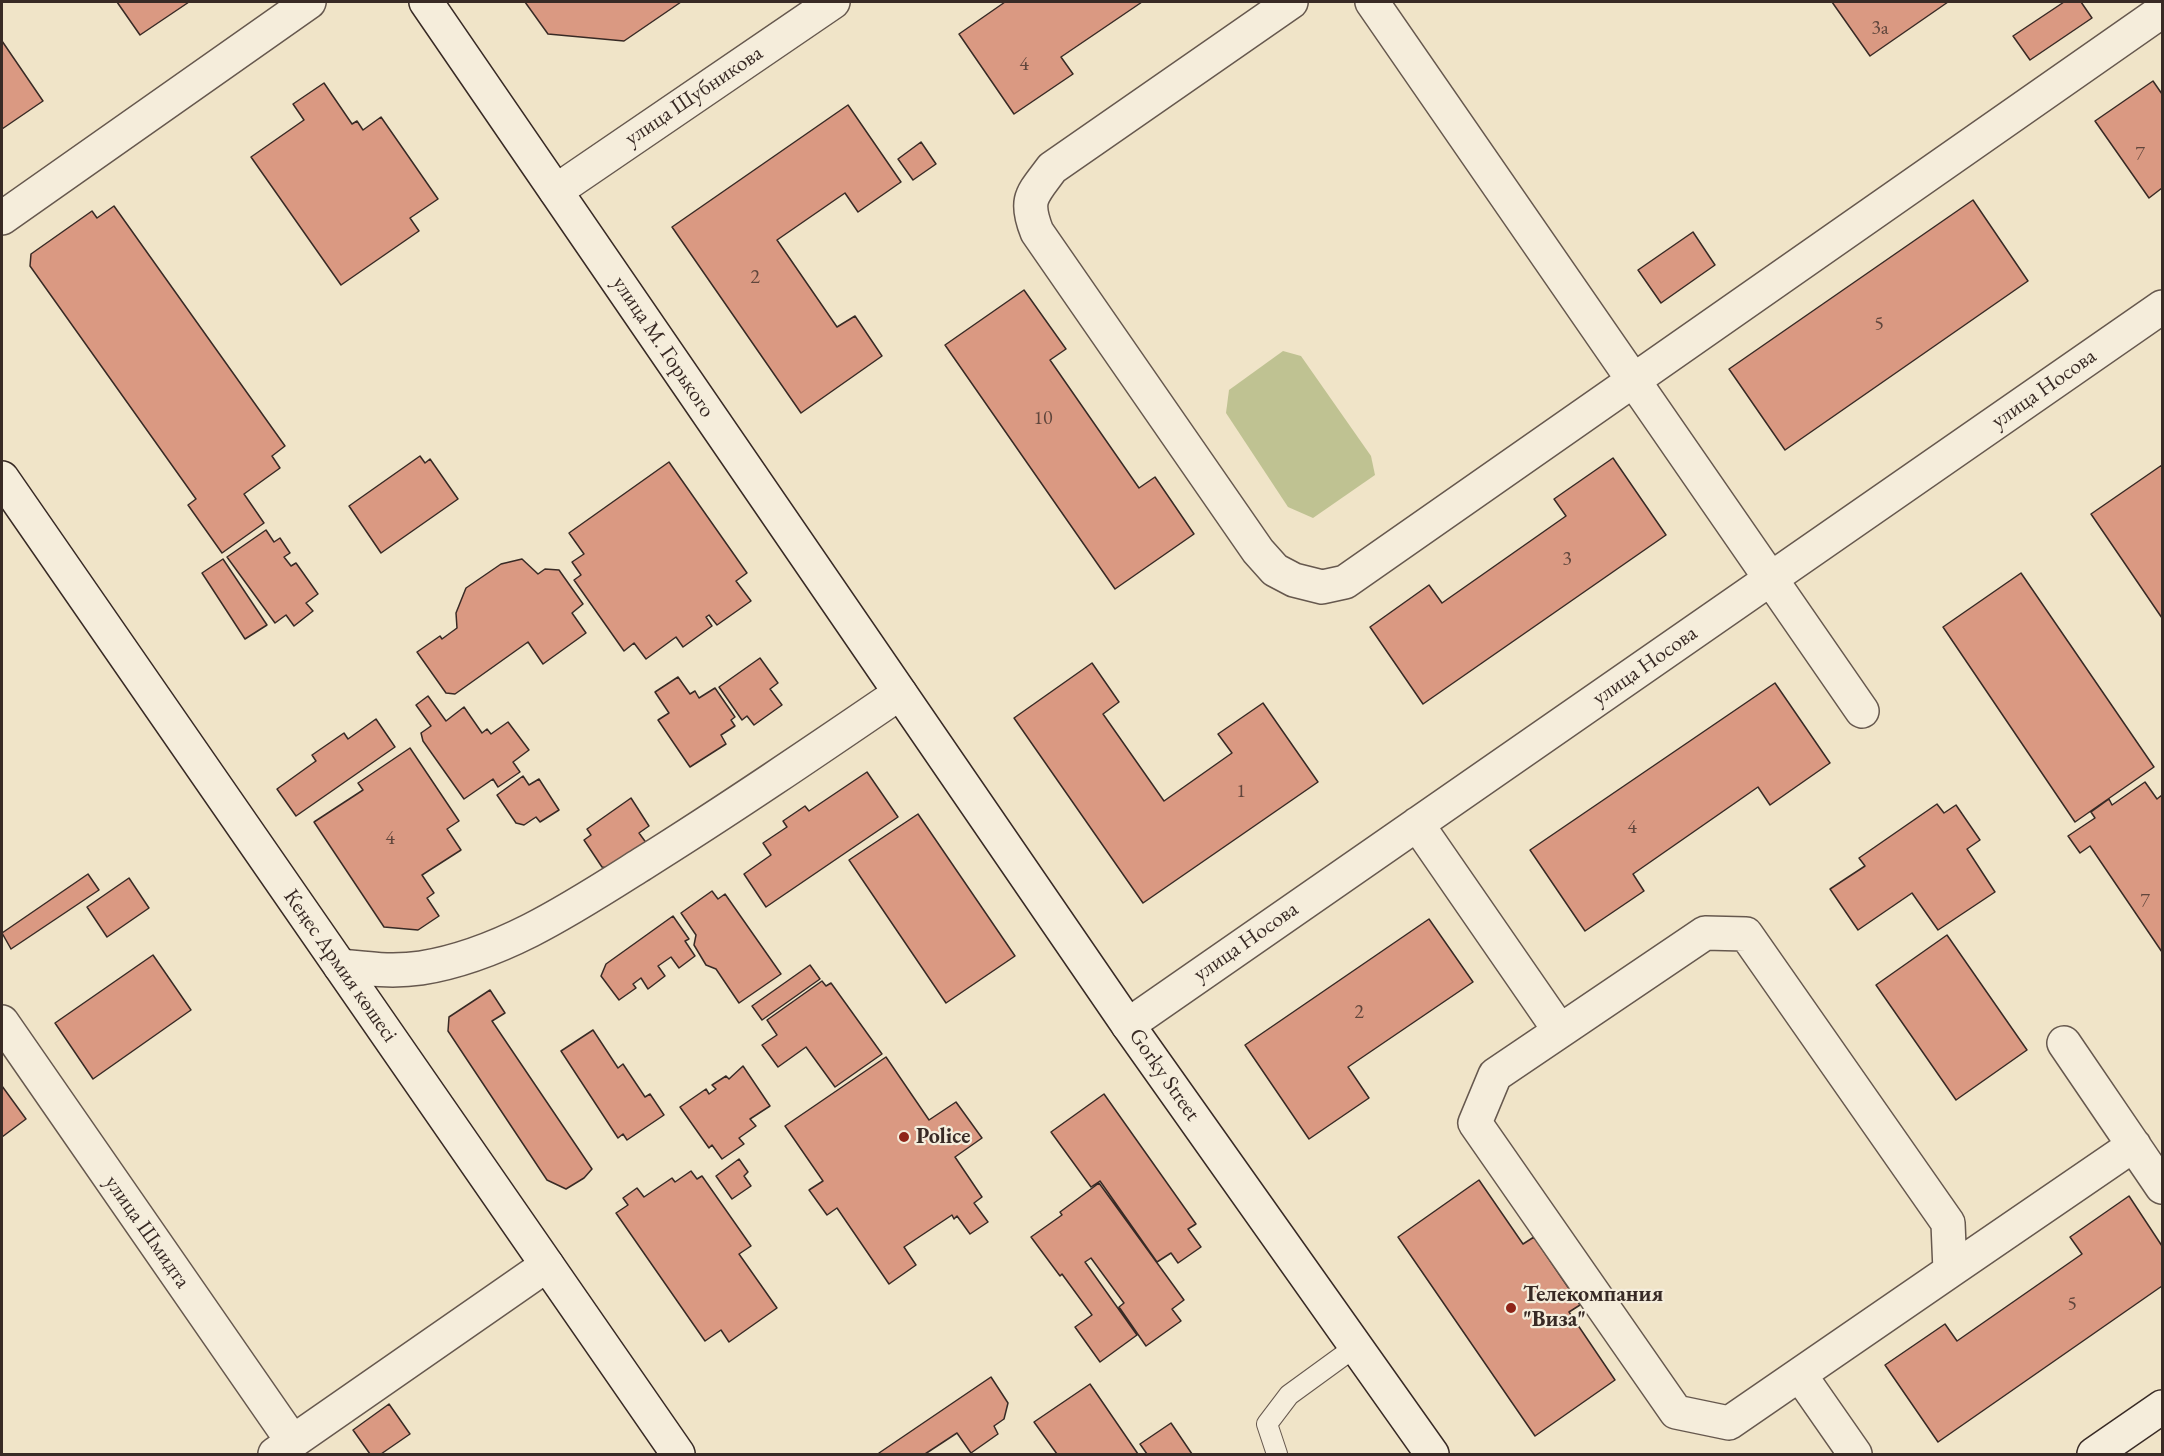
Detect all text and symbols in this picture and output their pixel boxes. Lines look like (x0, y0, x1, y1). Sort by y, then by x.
house number: 3а (1871, 17, 1889, 41)
street label: улица Шубникова (620, 40, 768, 152)
house number: 4 (1019, 53, 1029, 77)
house number: 7 (2135, 143, 2145, 167)
house number: 2 (750, 266, 760, 290)
street label: улица М. Горького (606, 271, 720, 423)
house number: 5 (1874, 313, 1884, 337)
street label: улица Носова (1986, 343, 2102, 435)
house number: 10 (1033, 407, 1053, 431)
house number: 3 (1562, 548, 1572, 572)
street label: улица Носова (1587, 620, 1703, 712)
house number: 1 (1236, 780, 1246, 804)
house number: 4 (1627, 816, 1637, 840)
house number: 4 (385, 827, 395, 851)
street label: Кеңес Армия көшесі (277, 884, 403, 1048)
house number: 7 (2140, 890, 2150, 914)
street label: улица Носова (1188, 896, 1304, 988)
house number: 2 (1354, 1001, 1364, 1025)
street label: Gorky Street (1123, 1024, 1205, 1126)
place label: Police (916, 1124, 970, 1150)
marker: Police (897, 1130, 911, 1144)
street label: улица Шмидта (98, 1170, 196, 1294)
place label: Телекомпания "Виза" (1523, 1282, 1663, 1334)
house number: 5 (2067, 1293, 2077, 1317)
marker: Телекомпания "Виза" (1504, 1301, 1518, 1315)

